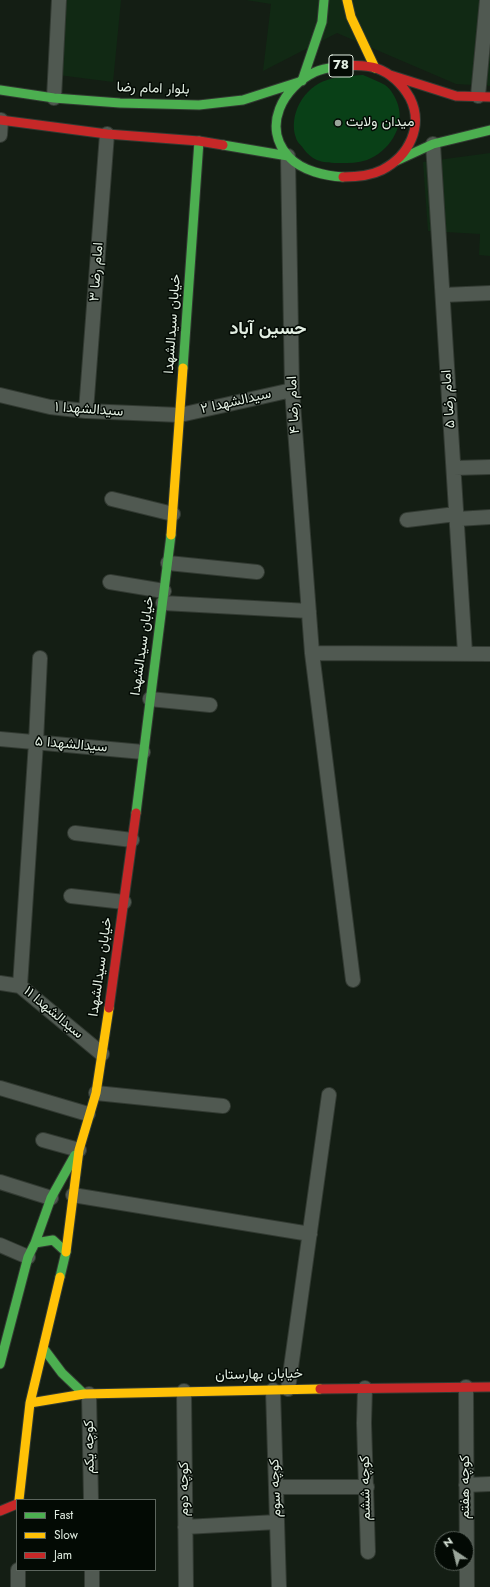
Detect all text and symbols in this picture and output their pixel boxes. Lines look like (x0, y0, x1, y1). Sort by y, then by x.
road number: 78 (329, 55, 353, 77)
street label: بلوار امام رضا (116, 79, 190, 99)
place label: میدان ولایت (346, 115, 414, 131)
marker: میدان ولایت (333, 118, 343, 128)
street label: امام رضا ۳ (87, 242, 107, 302)
street label: خیابان سیدالشهدا (161, 274, 185, 374)
district label: حسین آباد (229, 319, 307, 341)
street label: امام رضا ۵ (439, 369, 459, 429)
street label: امام رضا ۴ (284, 376, 304, 434)
street label: سیدالشهدا ۲ (199, 386, 273, 418)
street label: سیدالشهدا ۱ (54, 399, 124, 421)
street label: خیابان سیدالشهدا (128, 595, 158, 697)
street label: سیدالشهدا ۵ (34, 733, 108, 757)
street label: خیابان سیدالشهدا (86, 916, 116, 1018)
street label: سیدالشهدا ۱۱ (20, 983, 86, 1043)
street label: خیابان بهارستان (215, 1366, 303, 1384)
street label: کوچه یکم (81, 1420, 99, 1474)
street label: کوچه ششم (357, 1455, 375, 1521)
street label: کوچه هفتم (458, 1455, 474, 1519)
street label: کوچه سوم (267, 1458, 285, 1518)
street label: کوچه دوم (177, 1462, 193, 1516)
legend (16, 1499, 156, 1571)
text: Fast (54, 1506, 73, 1524)
text: Slow (54, 1526, 78, 1544)
north arrow (434, 1531, 474, 1571)
text: N (440, 1533, 456, 1551)
text: Jam (54, 1546, 72, 1564)

